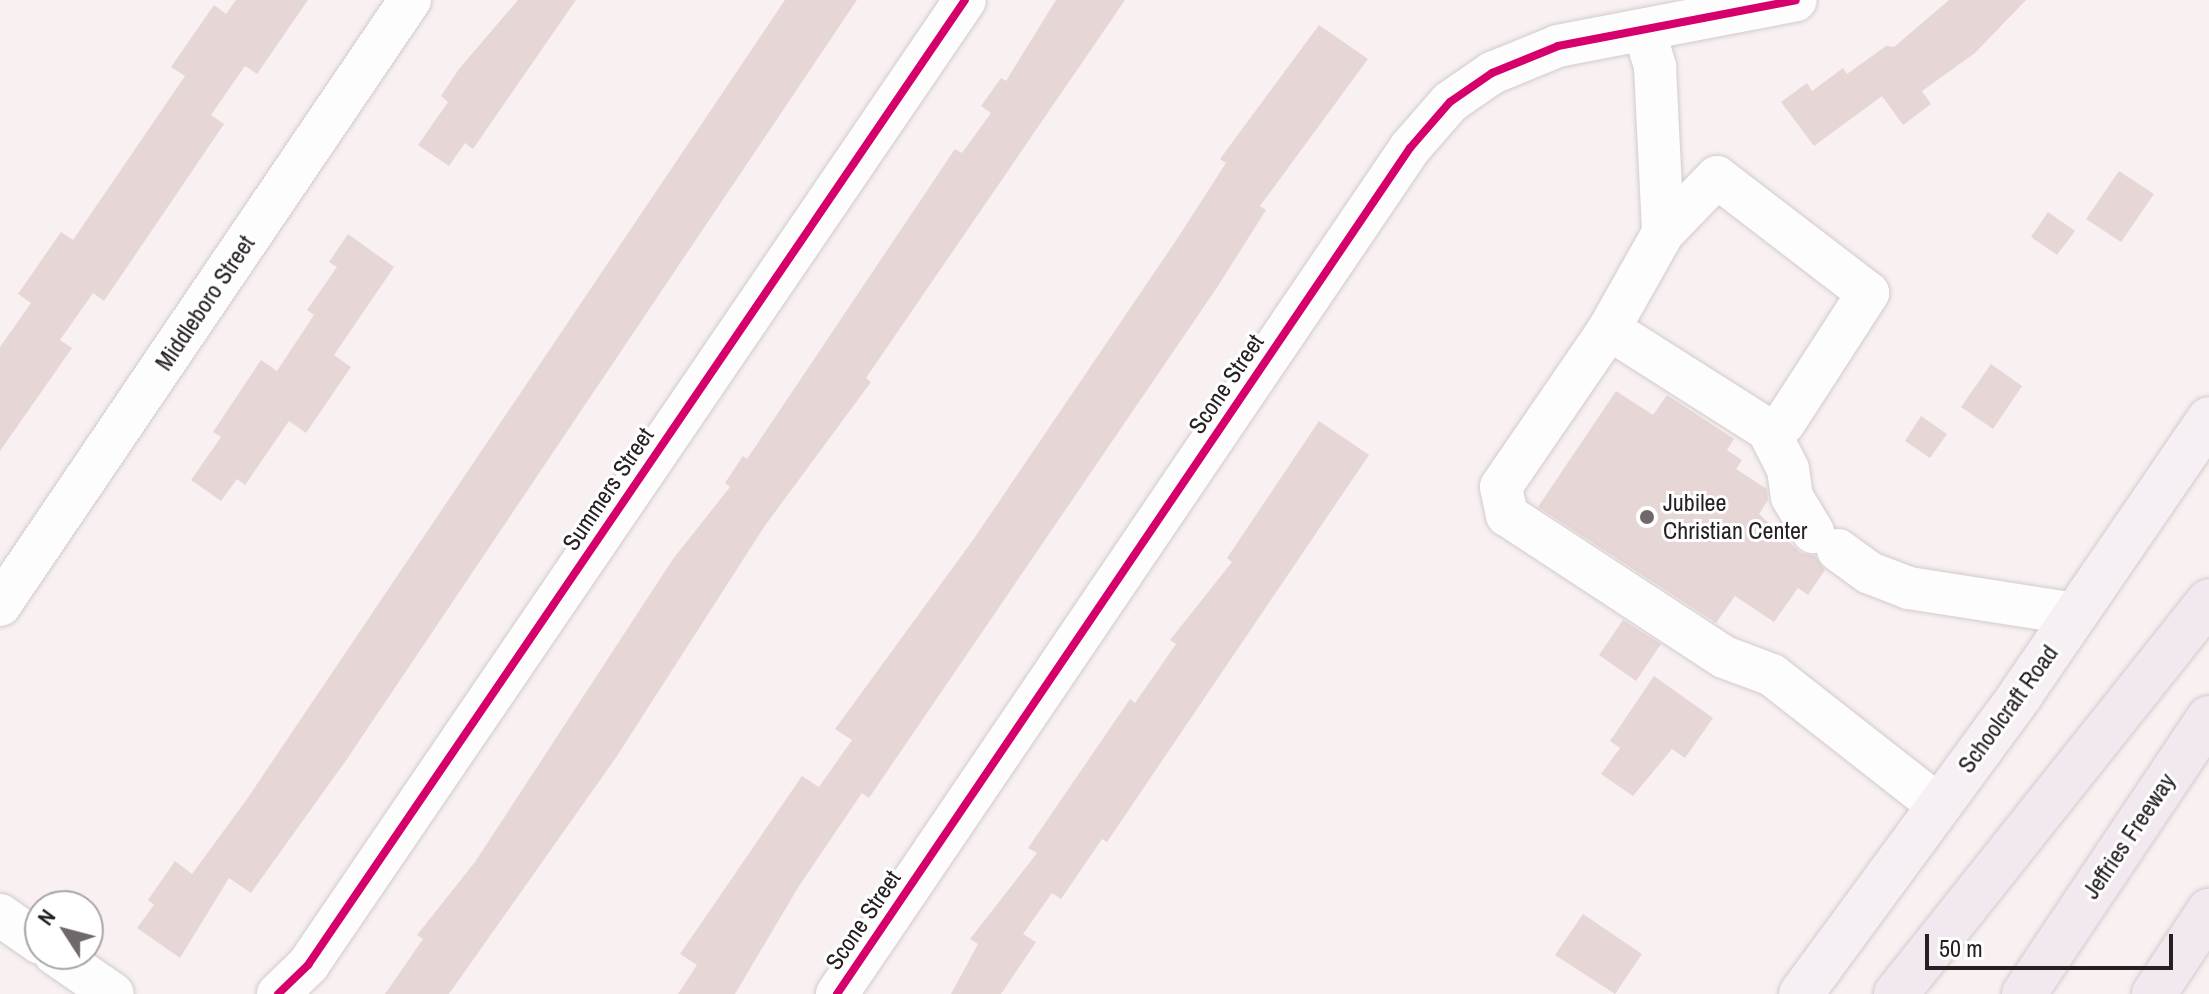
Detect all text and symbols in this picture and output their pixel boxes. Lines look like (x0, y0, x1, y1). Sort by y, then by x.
street label: Middleboro Street (149, 230, 261, 376)
street label: Scone Street (1182, 329, 1270, 439)
street label: Summers Street (556, 422, 660, 556)
place label: Jubilee Christian Center (1663, 489, 1807, 545)
marker: Jubilee Christian Center (1638, 508, 1656, 526)
street label: Schoolcraft Road (1952, 639, 2064, 779)
street label: Jeffries Freeway (2076, 768, 2182, 904)
street label: Scone Street (819, 865, 907, 975)
north arrow (24, 890, 104, 970)
text: N (30, 903, 62, 931)
scale bar (1929, 918, 2177, 968)
text: 50 m (1939, 932, 1983, 964)

